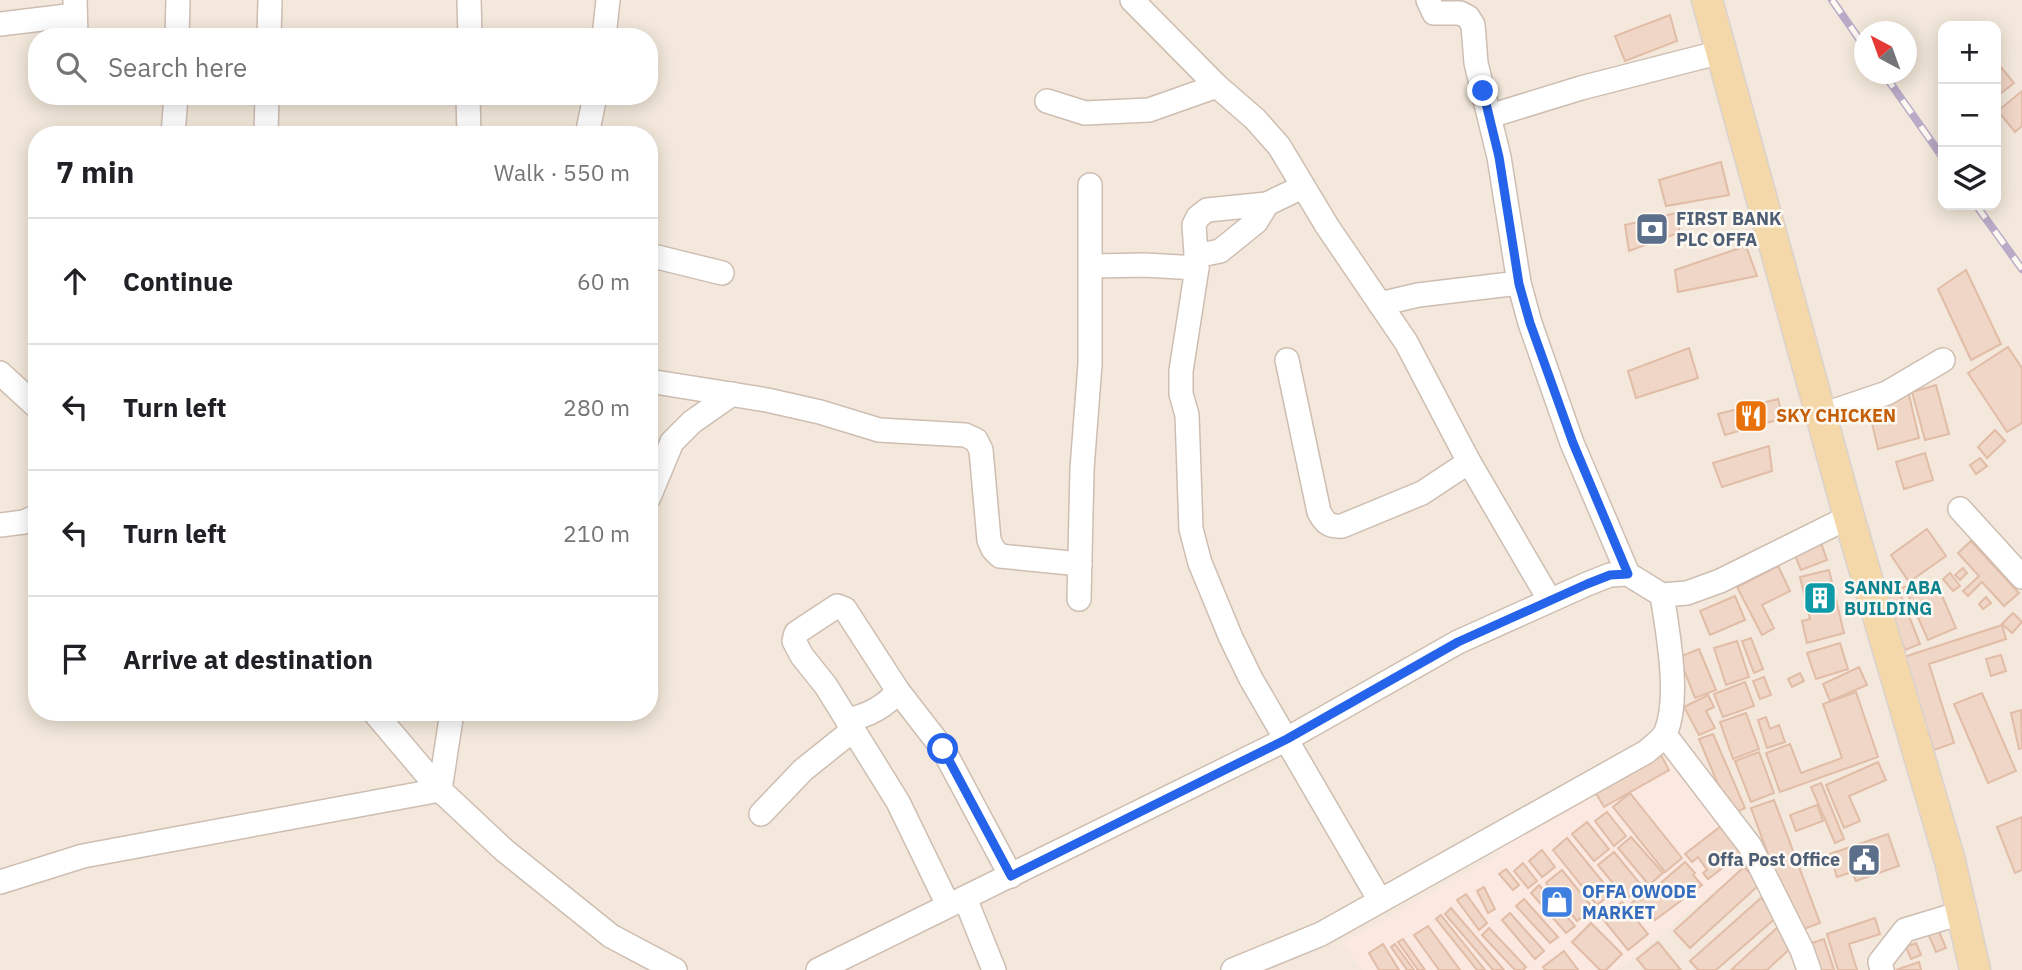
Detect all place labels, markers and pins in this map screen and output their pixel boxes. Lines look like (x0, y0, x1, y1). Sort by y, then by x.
place label: FIRST BANK PLC OFFA (1676, 207, 1782, 251)
bank icon: FIRST BANK PLC OFFA (1633, 210, 1671, 248)
restaurant icon: SKY CHICKEN (1732, 397, 1770, 435)
place label: SKY CHICKEN (1776, 404, 1896, 427)
place label: SANNI ABA BUILDING (1844, 576, 1942, 620)
building icon: SANNI ABA BUILDING (1801, 579, 1839, 617)
public building icon: Offa Post Office (1845, 841, 1883, 879)
place label: Offa Post Office (1708, 848, 1840, 871)
place label: OFFA OWODE MARKET (1582, 880, 1697, 924)
shop icon: OFFA OWODE MARKET (1538, 883, 1576, 921)

